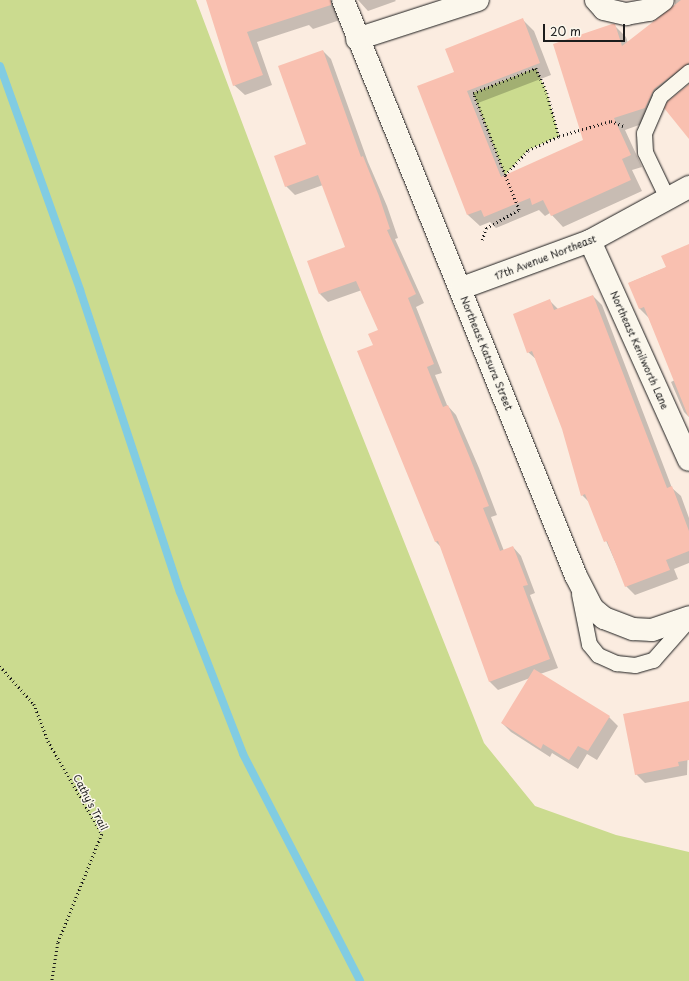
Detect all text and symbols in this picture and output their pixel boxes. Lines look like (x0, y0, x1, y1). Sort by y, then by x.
scale bar (545, 16, 627, 42)
text: 20 m (550, 22, 581, 40)
street label: 17th Avenue Northeast (492, 232, 598, 282)
street label: Northeast Kenilworth Lane (608, 289, 672, 411)
street label: Northeast Katsura Street (459, 294, 515, 412)
street label: Cathy's Trail (71, 772, 111, 832)

